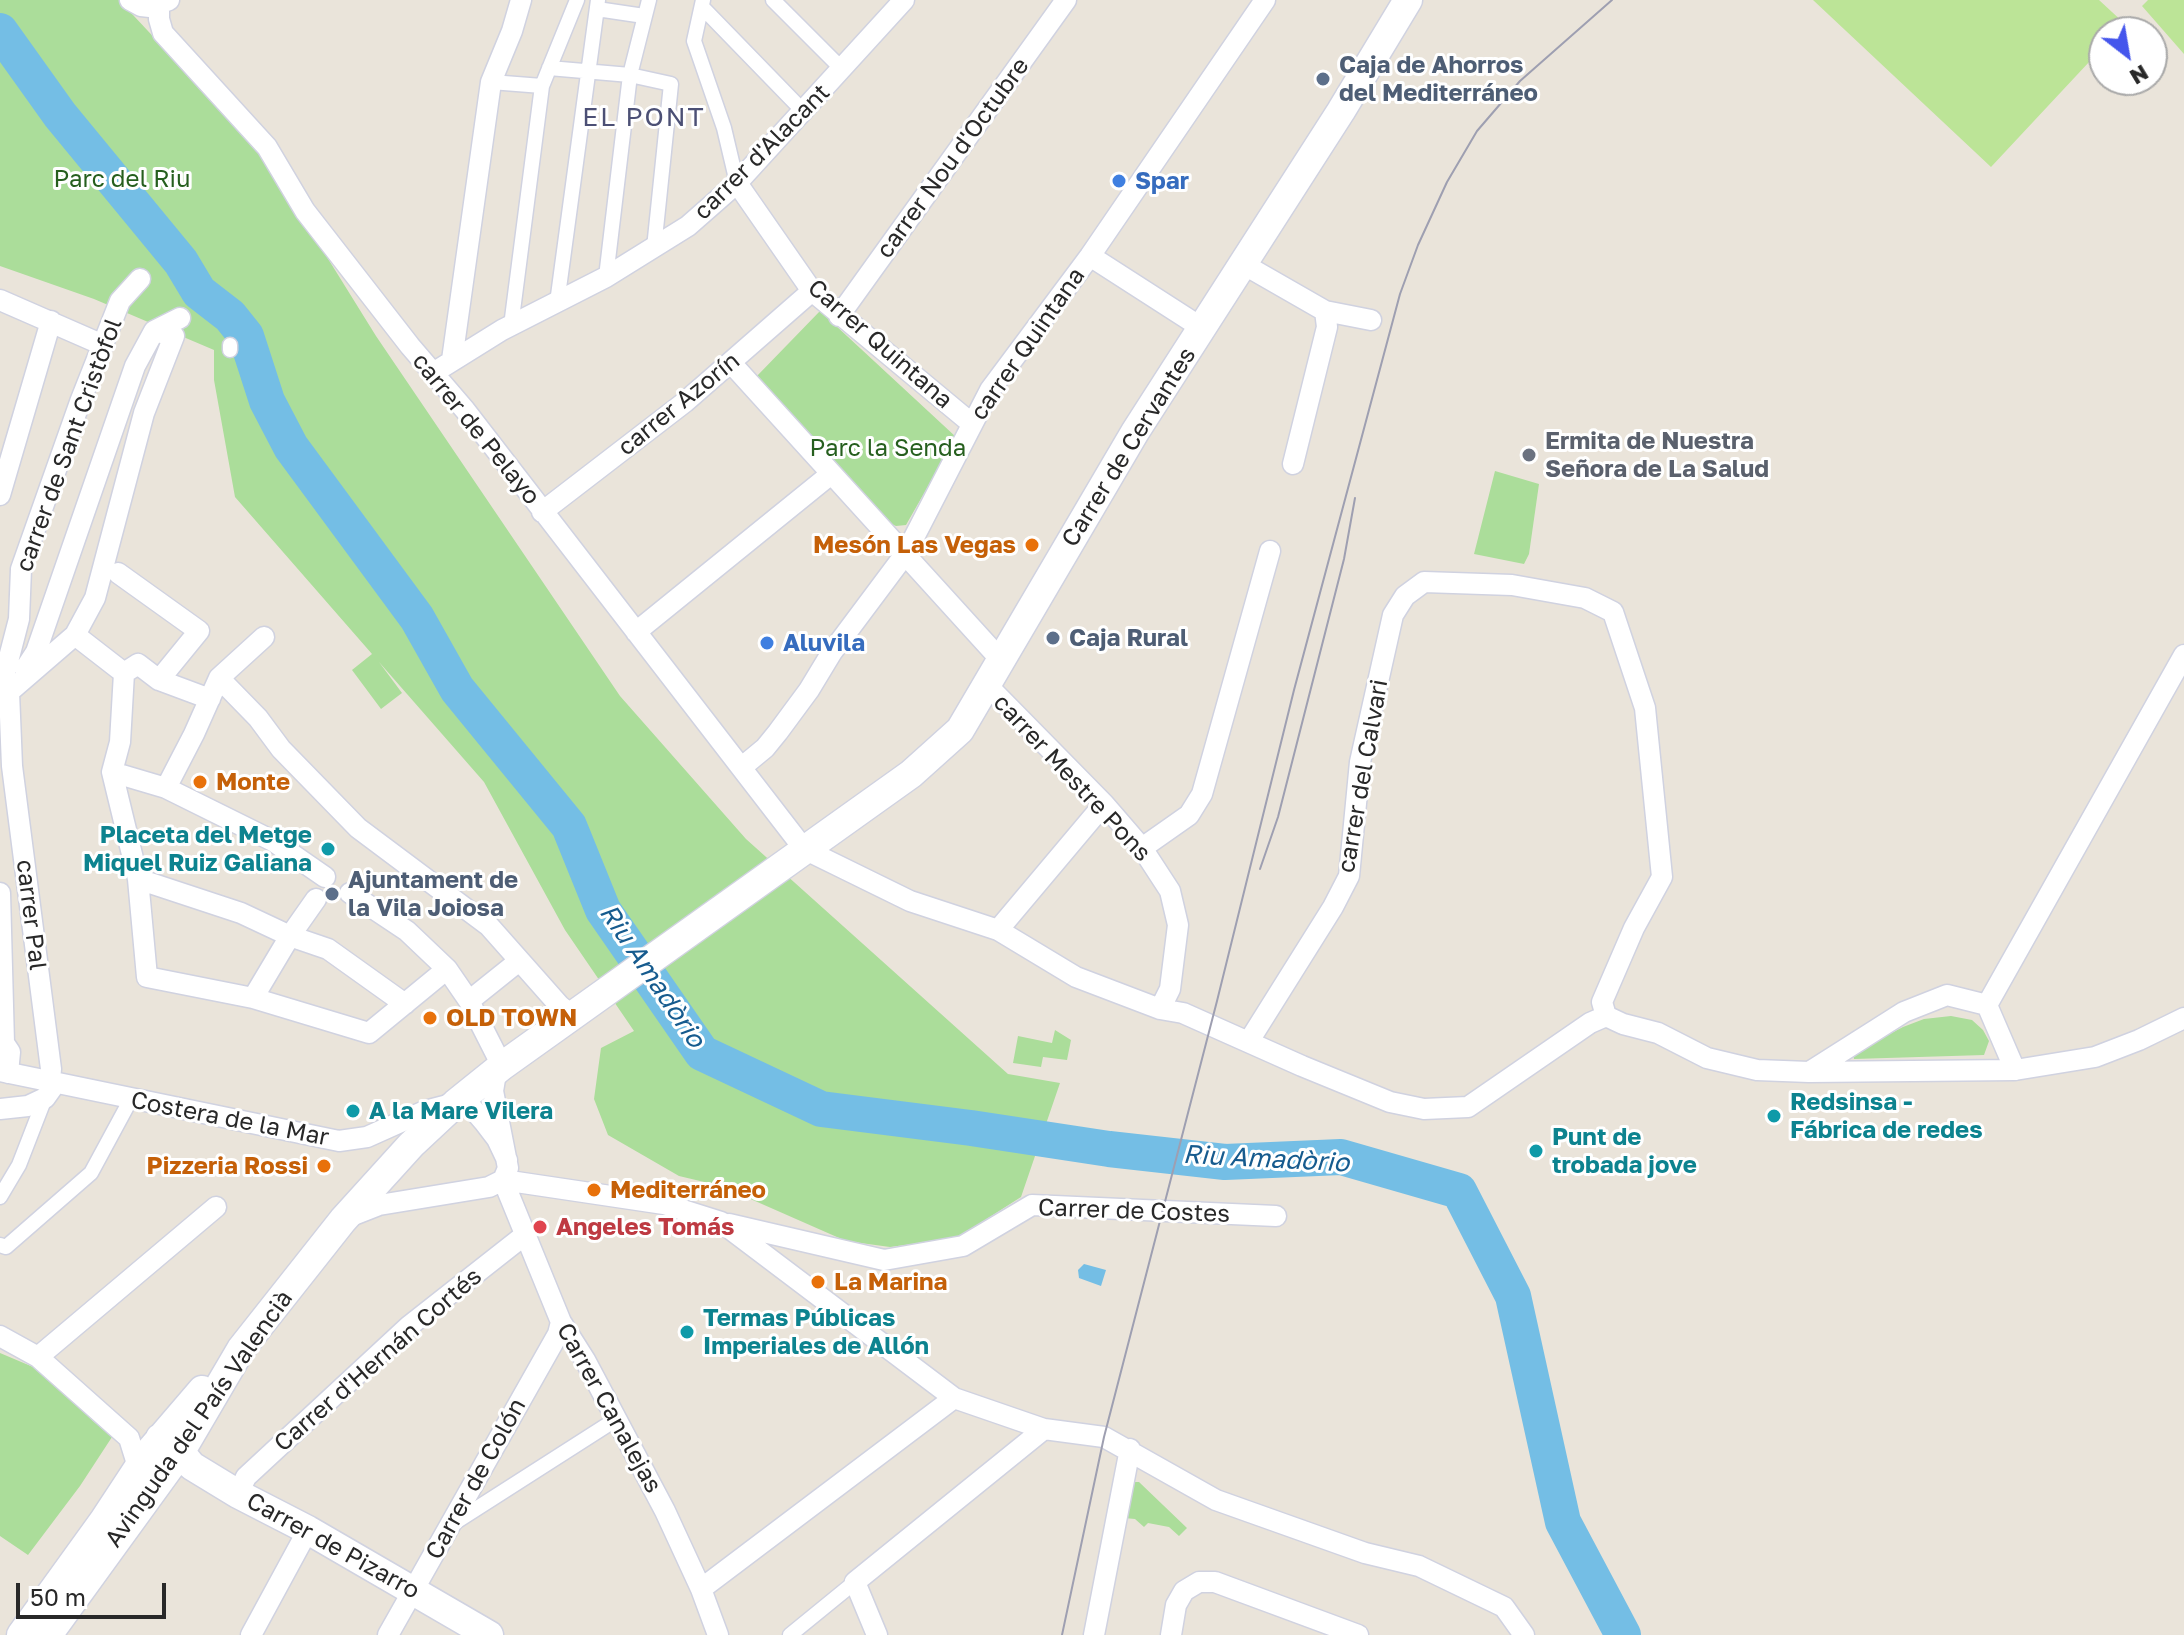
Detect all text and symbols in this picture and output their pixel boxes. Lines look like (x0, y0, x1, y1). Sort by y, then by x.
north arrow (2088, 16, 2168, 96)
place label: Caja de Ahorros del Mediterráneo (1339, 51, 1538, 107)
street label: carrer Nou d'Octubre (871, 52, 1035, 264)
text: N (2125, 59, 2154, 91)
marker: Caja de Ahorros del Mediterráneo (1314, 70, 1332, 88)
street label: carrer d'Alacant (688, 78, 836, 226)
district label: EL PONT (582, 102, 706, 134)
park label: Parc del Riu (54, 165, 190, 193)
place label: Spar (1135, 167, 1189, 195)
marker: Spar (1110, 172, 1128, 190)
street label: carrer Quintana (965, 262, 1091, 426)
street label: Carrer Quintana (802, 273, 958, 415)
street label: carrer de Sant Cristòfol (10, 314, 128, 576)
street label: Carrer de Cervantes (1056, 342, 1202, 552)
street label: carrer Azorín (612, 346, 746, 462)
street label: carrer de Pelayo (406, 347, 546, 511)
place label: Ermita de Nuestra Señora de La Salud (1545, 427, 1769, 483)
park label: Parc la Senda (810, 434, 966, 462)
marker: Ermita de Nuestra Señora de La Salud (1520, 446, 1538, 464)
place label: Mesón Las Vegas (813, 531, 1016, 559)
marker: Mesón Las Vegas (1023, 536, 1041, 554)
place label: Caja Rural (1069, 624, 1188, 652)
place label: Aluvila (783, 629, 865, 657)
marker: Caja Rural (1044, 629, 1062, 647)
marker: Aluvila (758, 634, 776, 652)
street label: carrer del Calvari (1332, 677, 1394, 875)
street label: carrer Mestre Pons (987, 689, 1157, 867)
place label: Monte (216, 768, 290, 796)
marker: Monte (191, 773, 209, 791)
place label: Placeta del Metge Miquel Ruiz Galiana (83, 821, 312, 877)
marker: Placeta del Metge Miquel Ruiz Galiana (319, 840, 337, 858)
street label: carrer Pal (10, 858, 52, 972)
place label: Ajuntament de la Vila Joiosa (348, 866, 518, 922)
marker: Ajuntament de la Vila Joiosa (323, 885, 341, 903)
water label: Riu Amadòrio (593, 898, 711, 1054)
place label: OLD TOWN (446, 1004, 577, 1032)
marker: OLD TOWN (421, 1009, 439, 1027)
street label: Costera de la Mar (129, 1086, 331, 1152)
place label: Redsinsa - Fábrica de redes (1790, 1088, 1983, 1144)
place label: A la Mare Vilera (369, 1097, 553, 1125)
marker: A la Mare Vilera (344, 1102, 362, 1120)
marker: Redsinsa - Fábrica de redes (1765, 1107, 1783, 1125)
place label: Punt de trobada jove (1552, 1123, 1697, 1179)
water label: Riu Amadòrio (1182, 1139, 1350, 1179)
marker: Punt de trobada jove (1527, 1142, 1545, 1160)
place label: Pizzeria Rossi (147, 1152, 308, 1180)
marker: Pizzeria Rossi (315, 1157, 333, 1175)
place label: Mediterráneo (610, 1176, 766, 1204)
marker: Mediterráneo (585, 1181, 603, 1199)
street label: Carrer de Costes (1038, 1193, 1230, 1229)
place label: Angeles Tomás (556, 1213, 734, 1241)
marker: Angeles Tomás (531, 1218, 549, 1236)
street label: Carrer d'Hernán Cortés (269, 1262, 487, 1458)
place label: La Marina (834, 1268, 947, 1296)
marker: La Marina (809, 1273, 827, 1291)
street label: Avinguda del País Valencià (99, 1285, 299, 1553)
place label: Termas Públicas Imperiales de Allón (703, 1304, 929, 1360)
street label: Carrer Canalejas (550, 1318, 668, 1498)
marker: Termas Públicas Imperiales de Allón (678, 1323, 696, 1341)
street label: Carrer de Colón (420, 1393, 532, 1565)
street label: Carrer de Pizarro (242, 1487, 424, 1605)
scale bar (20, 1567, 170, 1617)
text: 50 m (30, 1582, 86, 1611)

